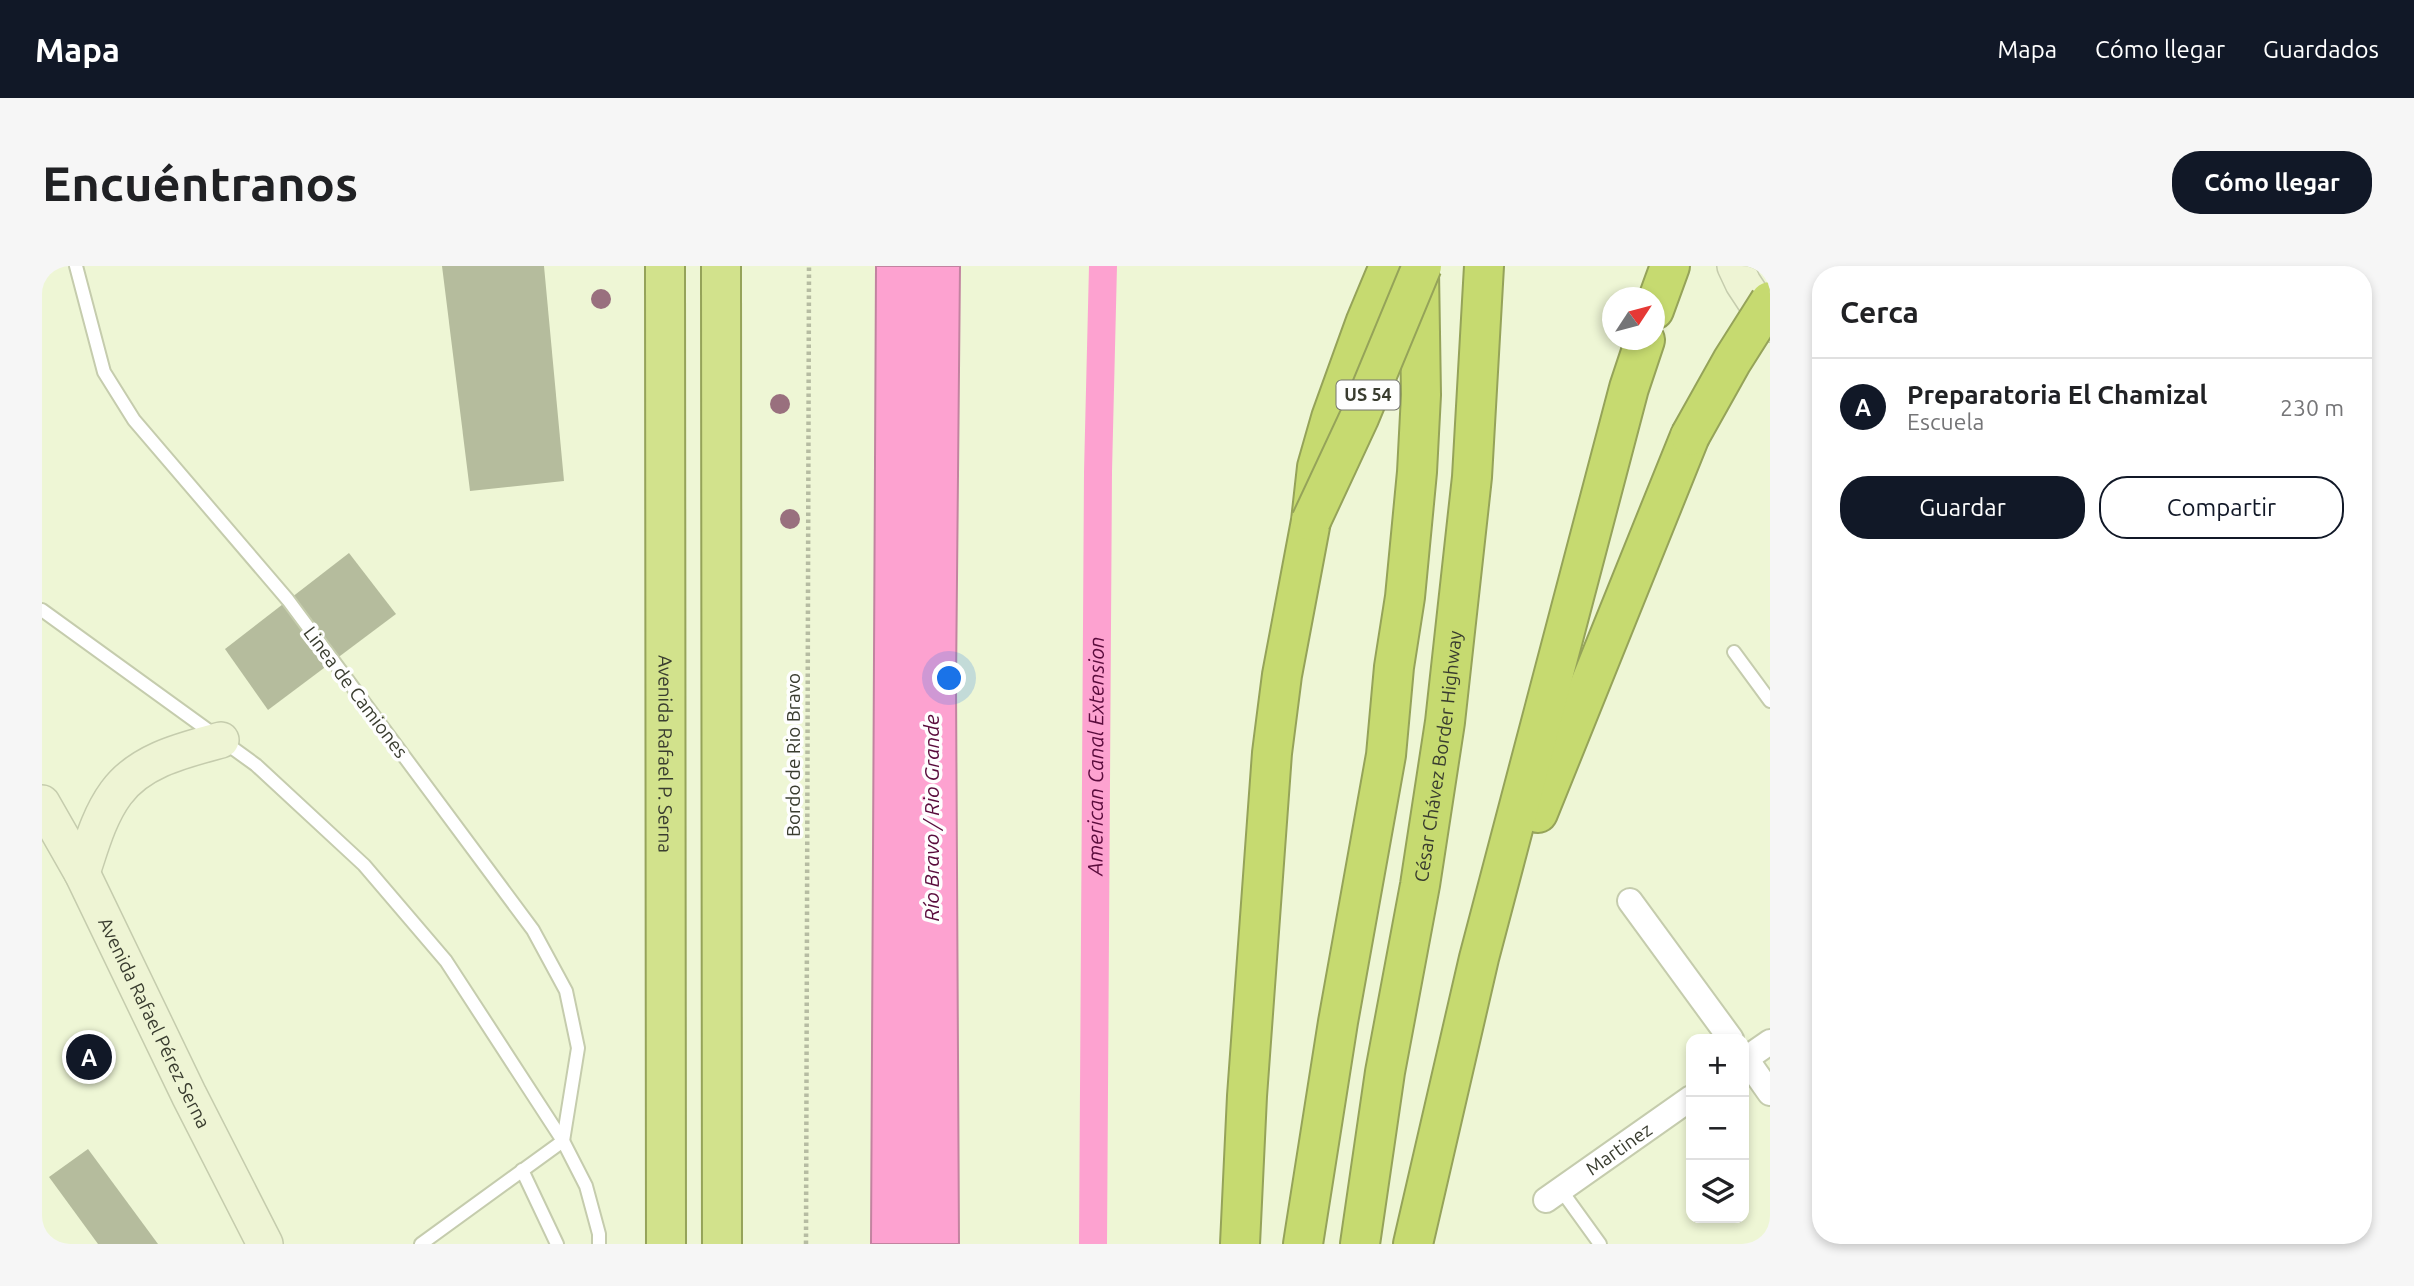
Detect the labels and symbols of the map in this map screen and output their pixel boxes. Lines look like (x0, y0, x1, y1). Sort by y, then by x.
north arrow (1602, 287, 1665, 350)
road number: US 54 (1336, 380, 1400, 410)
street label: Linea de Camiones (299, 622, 413, 762)
street label: César Chávez Border Highway (1410, 629, 1466, 884)
water label: American Canal Extension (1082, 636, 1108, 877)
street label: Avenida Rafael P. Serna (654, 655, 677, 853)
your location (932, 661, 966, 695)
street label: Bordo de Rio Bravo (782, 673, 804, 837)
water label: Río Bravo / Rio Grande (919, 714, 943, 922)
street label: Avenida Rafael Pérez Serna (94, 914, 215, 1132)
pin: A (66, 1031, 112, 1083)
street label: Martinez (1582, 1118, 1656, 1180)

